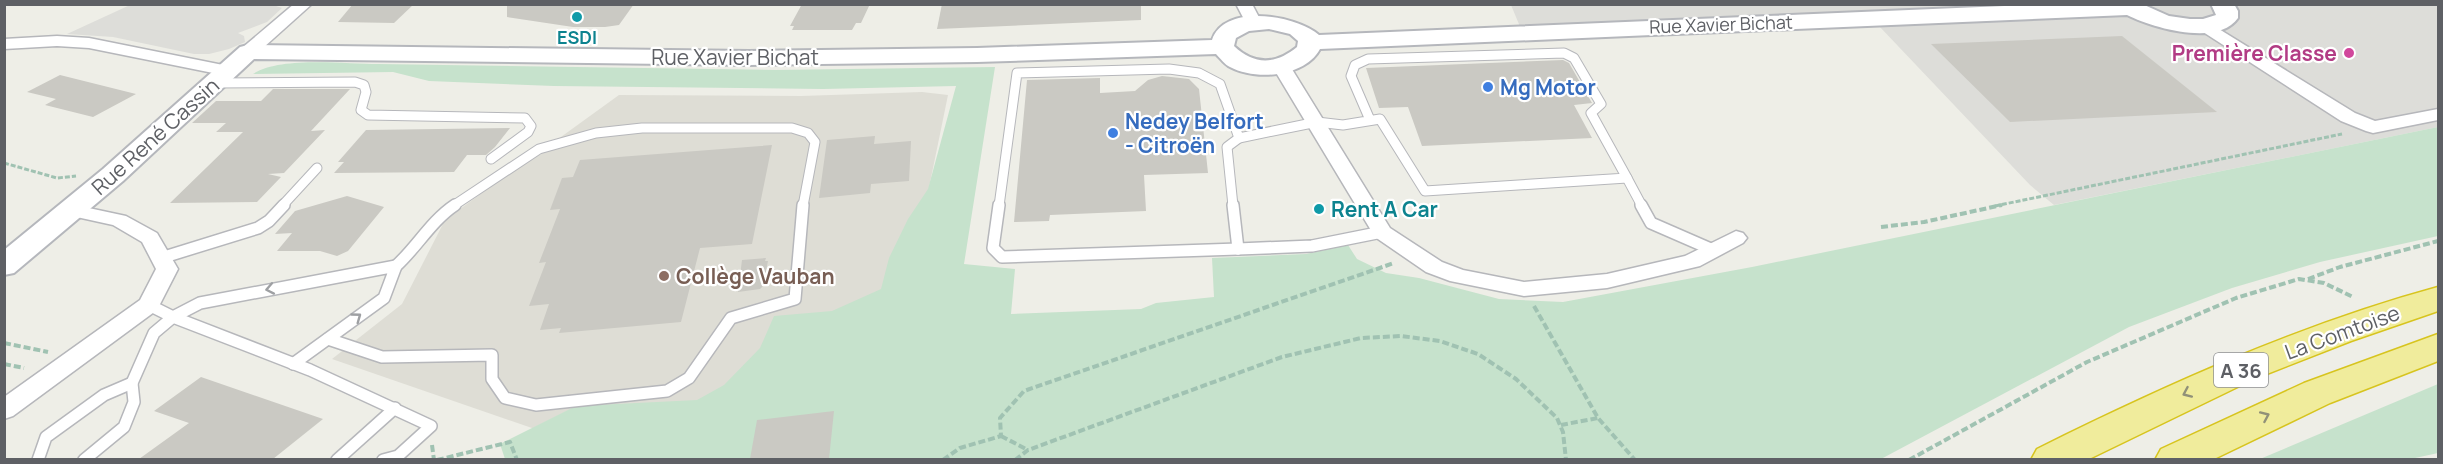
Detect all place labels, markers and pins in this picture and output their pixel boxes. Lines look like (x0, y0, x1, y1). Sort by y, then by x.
marker: ESDI (570, 10, 584, 24)
place label: ESDI (557, 25, 597, 49)
place label: Première Classe (2172, 39, 2337, 67)
marker: Première Classe (2342, 46, 2356, 60)
place label: Mg Motor (1500, 73, 1596, 101)
marker: Mg Motor (1481, 80, 1495, 94)
place label: Nedey Belfort - Citroën (1125, 107, 1264, 159)
marker: Nedey Belfort - Citroën (1106, 126, 1120, 140)
place label: Rent A Car (1331, 195, 1438, 223)
marker: Rent A Car (1312, 202, 1326, 216)
place label: Collège Vauban (676, 262, 835, 290)
marker: Collège Vauban (657, 269, 671, 283)

